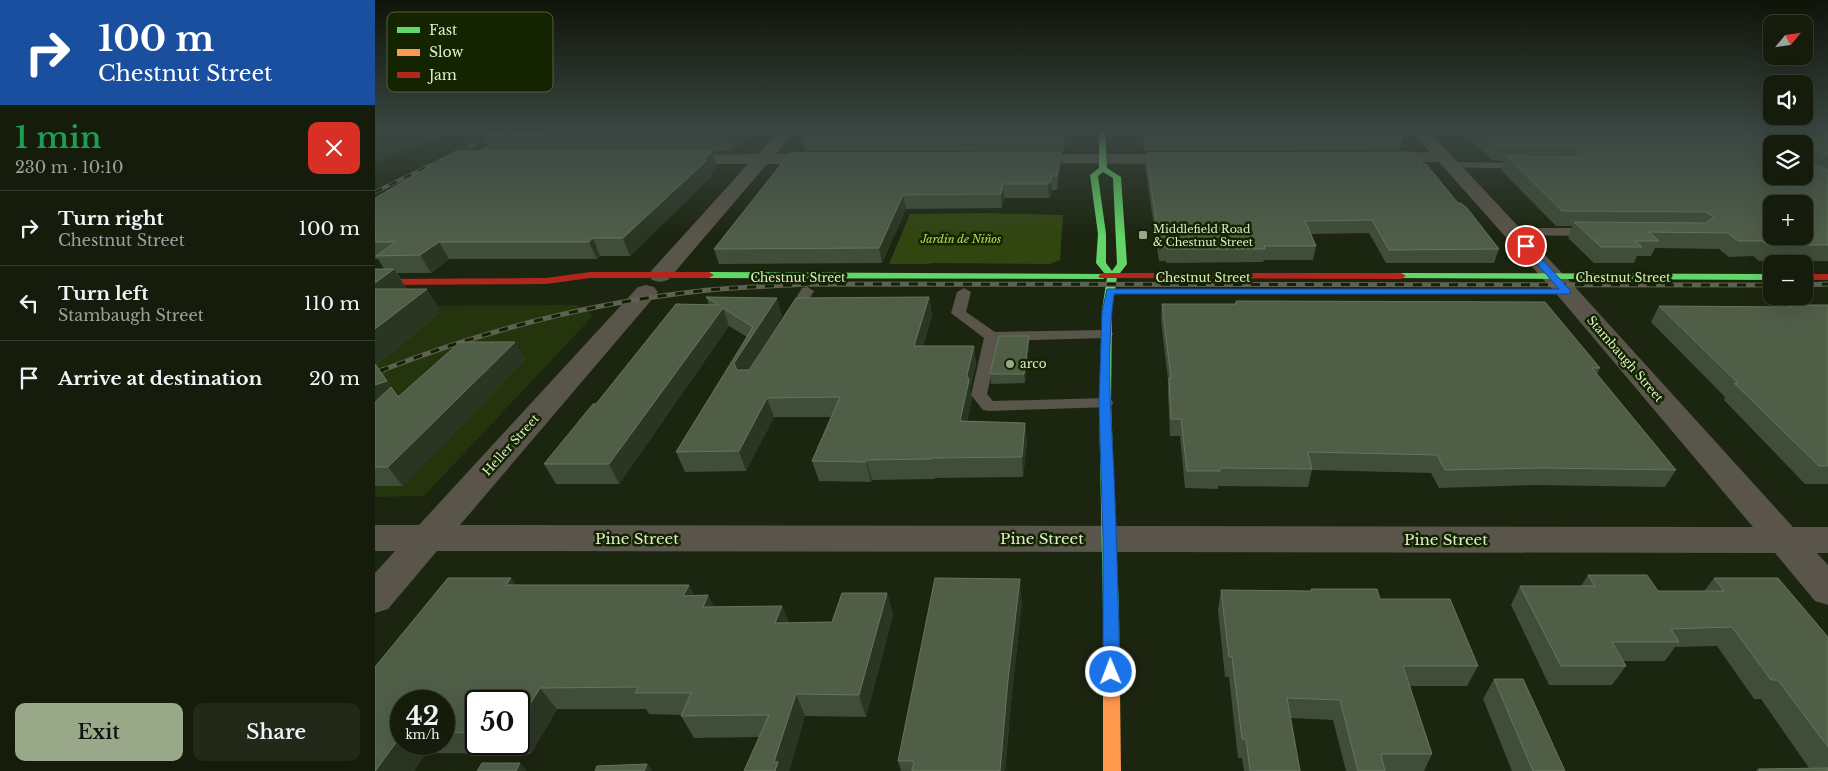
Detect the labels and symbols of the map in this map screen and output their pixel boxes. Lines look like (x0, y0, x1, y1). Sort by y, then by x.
legend (387, 12, 553, 92)
north arrow (1763, 15, 1813, 65)
text: Fast (429, 21, 458, 39)
text: Slow (429, 43, 463, 61)
text: Jam (427, 66, 457, 84)
place label: Middlefield Road & Chestnut Street (1153, 222, 1254, 249)
pin (1505, 225, 1547, 267)
marker: Middlefield Road & Chestnut Street (1137, 229, 1149, 241)
park label: Jardin de Niños (920, 232, 1001, 246)
street label: Chestnut Street (750, 270, 846, 285)
street label: Chestnut Street (1155, 270, 1251, 285)
street label: Chestnut Street (1575, 270, 1671, 285)
street label: Stambaugh Street (1584, 313, 1667, 405)
place label: arco (1020, 356, 1047, 371)
marker: arco (1004, 358, 1016, 370)
street label: Heller Street (479, 411, 542, 478)
street label: Pine Street (595, 529, 679, 548)
street label: Pine Street (1000, 529, 1084, 548)
street label: Pine Street (1404, 530, 1488, 549)
position arrow (1084, 645, 1136, 697)
speed limit sign: 50 (465, 690, 530, 755)

